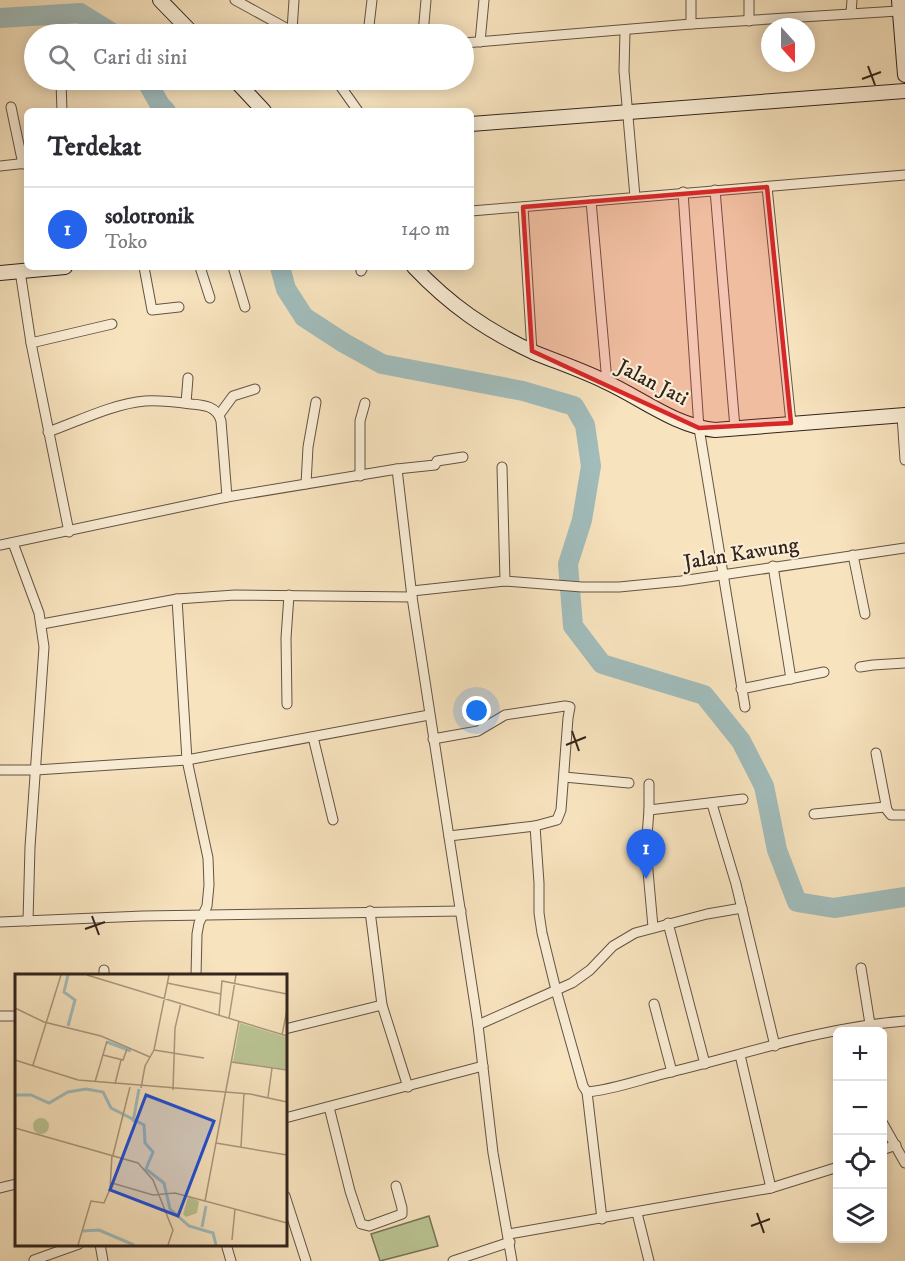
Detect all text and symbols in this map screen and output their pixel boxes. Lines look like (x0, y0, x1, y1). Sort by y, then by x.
north arrow (761, 18, 815, 72)
search box (24, 24, 474, 90)
icon: search (45, 41, 78, 74)
text: Cari di sini (93, 44, 187, 71)
text: Terdekat (48, 131, 141, 164)
text: solotronik (105, 203, 194, 230)
text: 1 (64, 217, 71, 242)
text: 140 m (401, 217, 450, 242)
text: Toko (105, 230, 147, 255)
street label: Jalan Jati (611, 353, 693, 412)
street label: Jalan Kawung (680, 532, 801, 576)
your location (462, 696, 491, 725)
pin: 1 (626, 830, 666, 879)
inset map (15, 974, 286, 1246)
map controls (833, 1027, 887, 1243)
button: + (833, 1027, 887, 1081)
button: − (833, 1081, 887, 1135)
button: locate (833, 1135, 887, 1189)
button: layers (833, 1189, 887, 1243)

